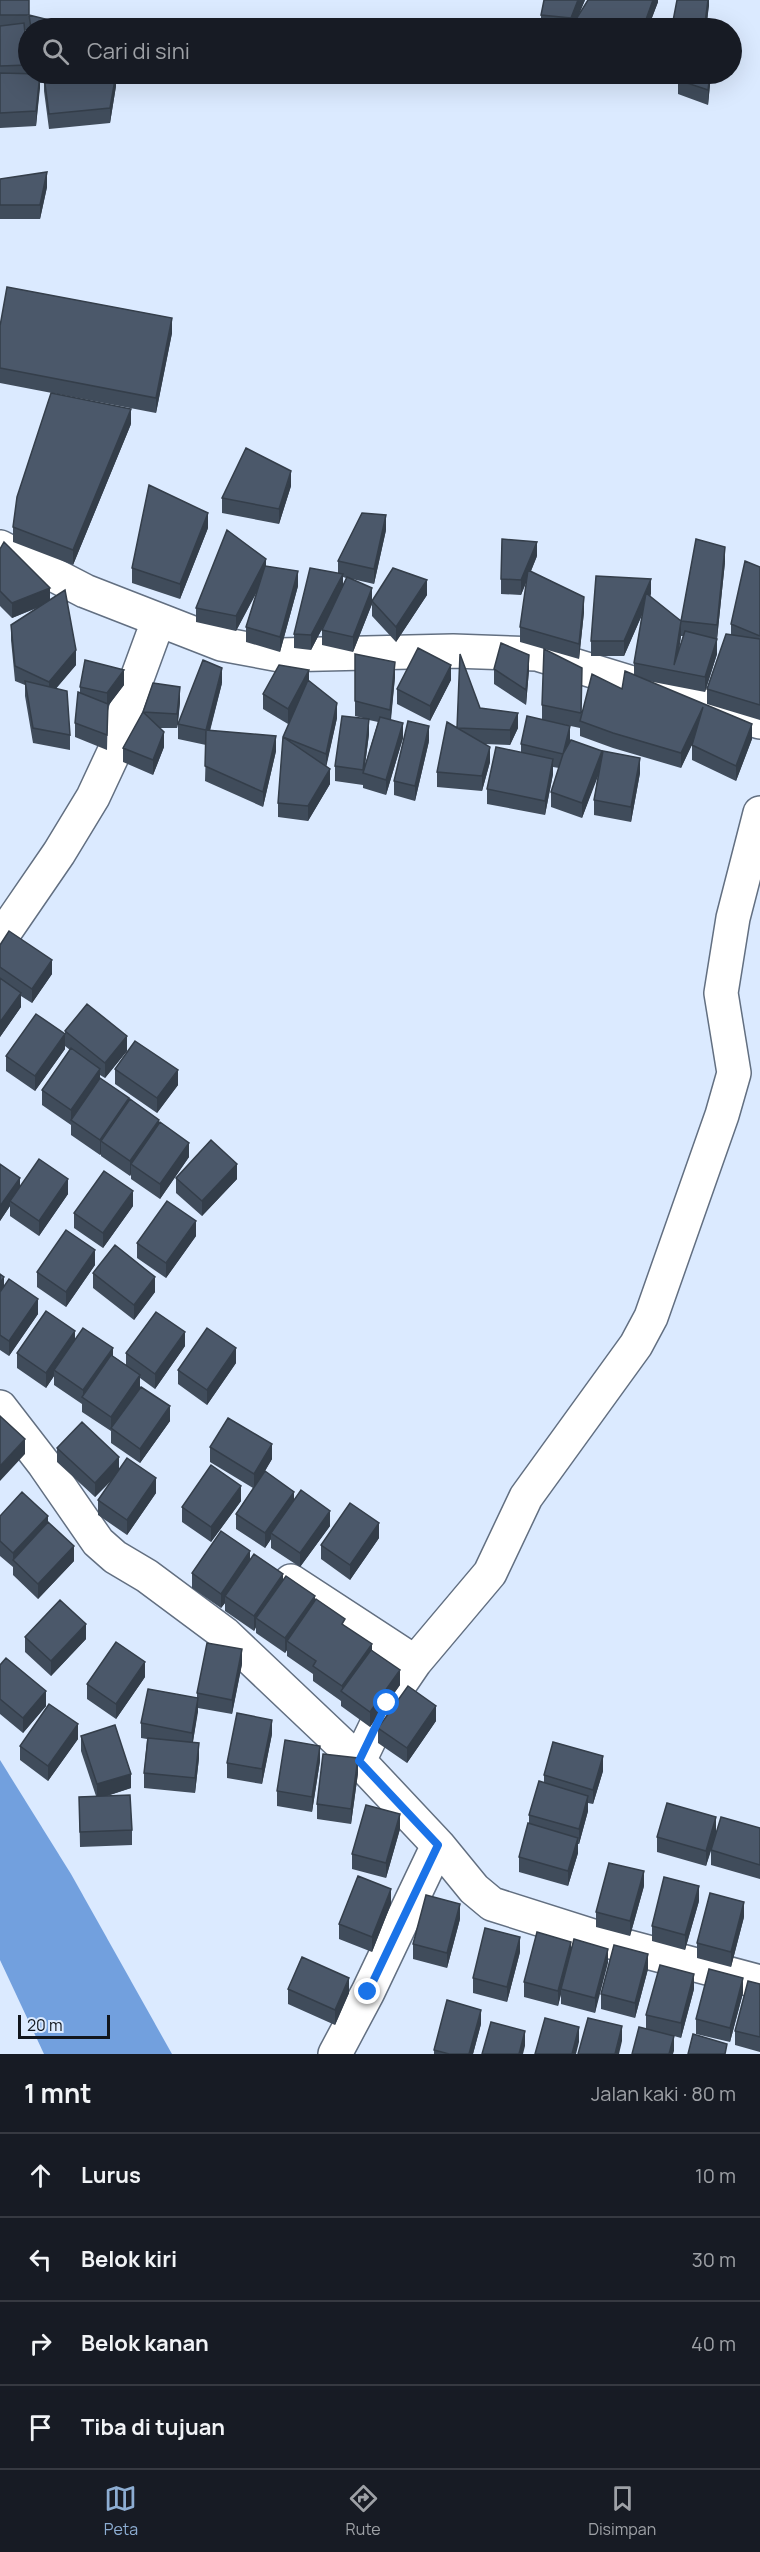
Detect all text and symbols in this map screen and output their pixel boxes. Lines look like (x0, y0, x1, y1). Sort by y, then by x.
search box (18, 18, 742, 84)
icon: search (39, 35, 72, 68)
text: Cari di sini (87, 36, 190, 66)
route start (373, 1689, 399, 1715)
route end (354, 1978, 380, 2004)
scale bar (18, 2012, 110, 2040)
text: 20 m (27, 2014, 63, 2036)
text: 1 mnt (24, 2075, 91, 2111)
text: Jalan kaki · 80 m (591, 2080, 736, 2107)
icon: ahead (24, 2159, 57, 2192)
text: Lurus (81, 2160, 141, 2190)
text: 10 m (695, 2162, 736, 2189)
icon: left (24, 2243, 57, 2276)
text: Belok kiri (81, 2244, 177, 2274)
text: 30 m (692, 2246, 736, 2273)
icon: right (24, 2327, 57, 2360)
text: Belok kanan (81, 2328, 209, 2358)
text: 40 m (691, 2330, 736, 2357)
icon: arrive (24, 2411, 57, 2444)
text: Tiba di tujuan (81, 2412, 225, 2442)
tab: Peta (104, 2482, 138, 2540)
tab: Rute (346, 2482, 381, 2540)
tab: Disimpan (588, 2482, 656, 2540)

